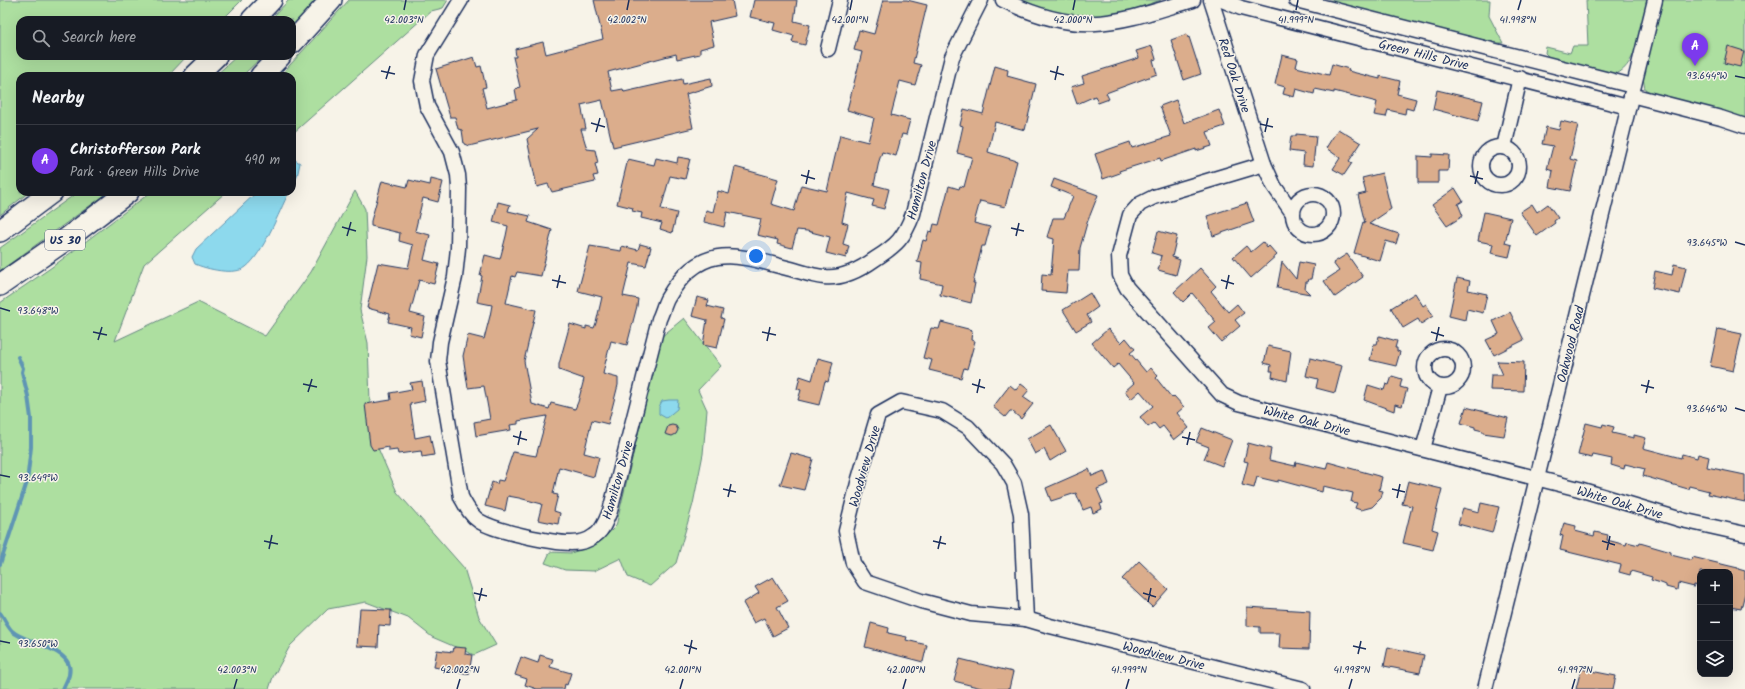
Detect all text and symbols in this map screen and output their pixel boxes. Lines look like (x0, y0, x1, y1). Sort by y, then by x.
text: 42.003°N (384, 12, 424, 28)
text: 42.002°N (607, 12, 647, 28)
text: 42.001°N (832, 12, 869, 28)
text: 42.000°N (1054, 12, 1093, 28)
text: 41.999°N (1278, 12, 1314, 28)
text: 41.998°N (1500, 12, 1537, 28)
search box (16, 16, 296, 60)
text: Search here (62, 26, 136, 50)
icon: search (30, 27, 52, 49)
pin: A (1682, 33, 1708, 66)
street label: Green Hills Drive (1376, 34, 1471, 77)
street label: Red Oak Drive (1212, 35, 1256, 116)
text: 93.644°W (1687, 68, 1728, 84)
text: Nearby (32, 85, 84, 112)
text: Christofferson Park (70, 138, 200, 162)
street label: Hamilton Drive (902, 138, 943, 223)
text: A (41, 150, 49, 171)
text: 490 m (244, 150, 280, 171)
text: Park · Green Hills Drive (70, 162, 199, 183)
road number: US 30 (45, 230, 85, 250)
text: 93.645°W (1687, 235, 1727, 251)
your location (746, 246, 766, 266)
text: 93.648°W (17, 303, 59, 319)
street label: Oakwood Road (1552, 303, 1591, 385)
street label: White Oak Drive (1261, 401, 1352, 442)
text: 93.646°W (1687, 401, 1728, 417)
street label: Woodview Drive (844, 423, 887, 510)
street label: Hamilton Drive (597, 438, 640, 523)
text: 93.649°W (18, 470, 58, 486)
street label: White Oak Drive (1574, 481, 1665, 526)
map controls (1697, 569, 1733, 677)
button: + (1697, 569, 1733, 605)
button: − (1697, 605, 1733, 641)
text: 93.650°W (18, 636, 58, 652)
street label: Woodview Drive (1120, 636, 1207, 677)
button: layers (1697, 641, 1733, 677)
text: 42.003°N (217, 662, 257, 678)
text: 42.002°N (440, 662, 480, 678)
text: 42.001°N (665, 662, 702, 678)
text: 42.000°N (887, 662, 926, 678)
text: 41.999°N (1111, 662, 1147, 678)
text: 41.998°N (1334, 662, 1371, 678)
text: 41.997°N (1557, 662, 1593, 678)

